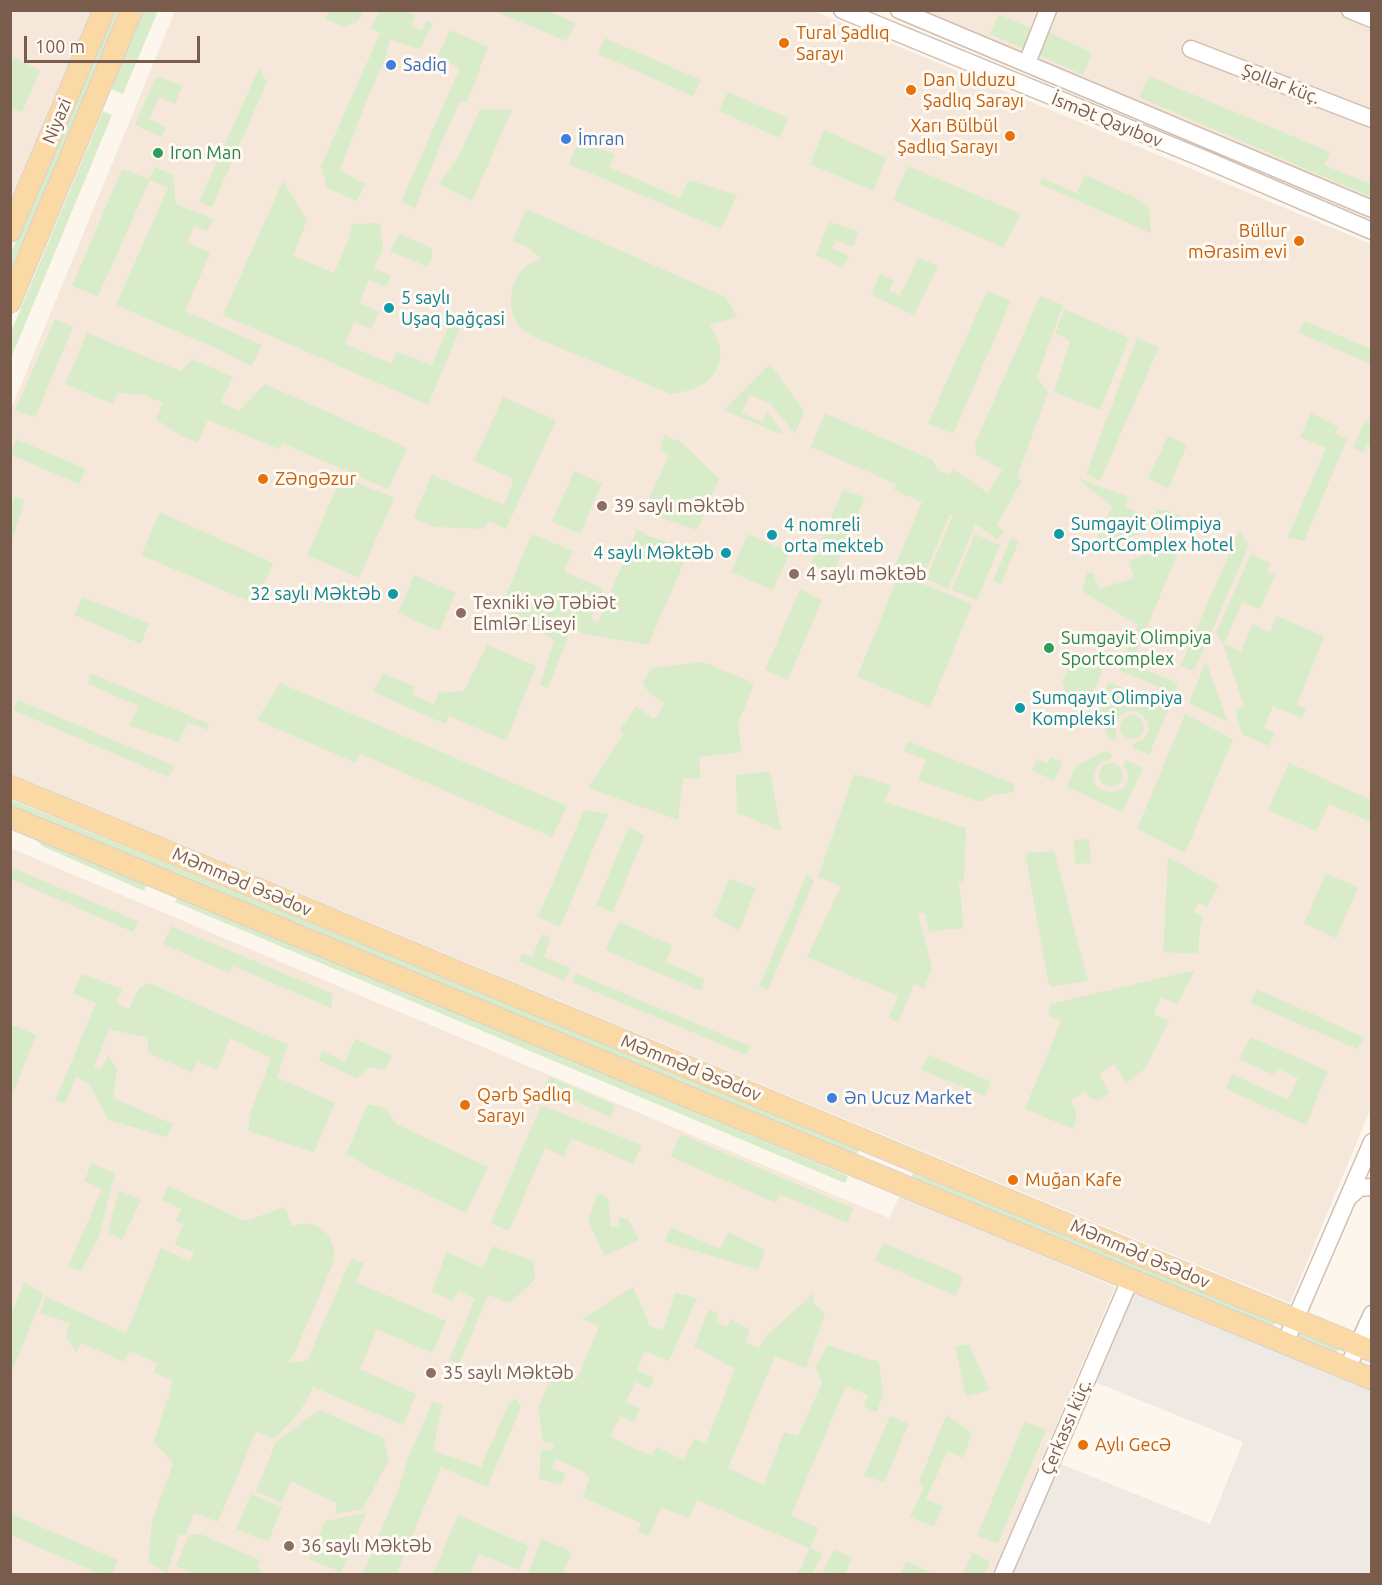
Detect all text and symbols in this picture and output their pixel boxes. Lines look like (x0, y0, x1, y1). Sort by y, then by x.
place label: Tural Şadlıq Sarayı (796, 22, 890, 64)
scale bar (27, 24, 202, 62)
text: 100 m (35, 36, 85, 56)
marker: Tural Şadlıq Sarayı (777, 36, 791, 50)
place label: Sadiq (403, 54, 447, 76)
marker: Sadiq (384, 58, 398, 72)
street label: Şollar küç. (1239, 59, 1323, 109)
place label: Dan Ulduzu Şadlıq Sarayı (923, 69, 1024, 112)
marker: Dan Ulduzu Şadlıq Sarayı (904, 83, 918, 97)
street label: İsmət Qayıbov (1048, 88, 1166, 152)
street label: Niyazi (38, 95, 76, 147)
place label: Xarı Bülbül Şadlıq Sarayı (897, 115, 998, 158)
place label: İmran (578, 128, 624, 150)
marker: Xarı Bülbül Şadlıq Sarayı (1003, 129, 1017, 143)
marker: İmran (559, 132, 573, 146)
place label: Iron Man (170, 142, 242, 164)
marker: Iron Man (151, 146, 165, 160)
place label: Büllur mərasim evi (1188, 220, 1287, 262)
marker: Büllur mərasim evi (1292, 234, 1306, 248)
place label: 5 saylı Uşaq bağçasi (401, 287, 505, 330)
marker: 5 saylı Uşaq bağçasi (382, 301, 396, 315)
place label: Zəngəzur (275, 468, 356, 490)
marker: Zəngəzur (256, 472, 270, 486)
place label: 39 saylı məktəb (614, 495, 745, 517)
marker: 39 saylı məktəb (595, 499, 609, 513)
place label: Sumgayit Olimpiya SportComplex hotel (1071, 513, 1233, 556)
place label: 4 nomreli orta mekteb (784, 514, 884, 556)
marker: Sumgayit Olimpiya SportComplex hotel (1052, 527, 1066, 541)
marker: 4 nomreli orta mekteb (765, 528, 779, 542)
place label: 4 saylı Məktəb (593, 542, 714, 564)
marker: 4 saylı Məktəb (719, 546, 733, 560)
place label: 4 saylı məktəb (806, 563, 927, 585)
marker: 4 saylı məktəb (787, 567, 801, 581)
place label: 32 saylı Məktəb (250, 583, 381, 605)
marker: 32 saylı Məktəb (386, 587, 400, 601)
place label: Texniki və Təbiət Elmlər Liseyi (473, 592, 616, 634)
marker: Texniki və Təbiət Elmlər Liseyi (454, 606, 468, 620)
place label: Sumgayit Olimpiya Sportcomplex (1061, 627, 1211, 670)
marker: Sumgayit Olimpiya Sportcomplex (1042, 641, 1056, 655)
place label: Sumqayıt Olimpiya Kompleksi (1032, 687, 1183, 730)
marker: Sumqayıt Olimpiya Kompleksi (1013, 701, 1027, 715)
street label: Məmməd Əsədov (169, 843, 315, 921)
street label: Məmməd Əsədov (618, 1030, 764, 1106)
place label: Qәrb Şadlıq Sarayı (477, 1084, 571, 1126)
place label: Ən Ucuz Market (844, 1087, 972, 1109)
marker: Ən Ucuz Market (825, 1091, 839, 1105)
marker: Qәrb Şadlıq Sarayı (458, 1098, 472, 1112)
place label: Muğan Kafe (1025, 1169, 1122, 1191)
marker: Muğan Kafe (1006, 1173, 1020, 1187)
street label: Məmməd Əsədov (1067, 1215, 1213, 1293)
place label: 35 saylı Məktəb (443, 1362, 574, 1384)
marker: 35 saylı Məktəb (424, 1366, 438, 1380)
street label: Çerkassı küç. (1036, 1376, 1096, 1478)
place label: Aylı Gecə (1095, 1434, 1171, 1456)
marker: Aylı Gecə (1076, 1438, 1090, 1452)
place label: 36 saylı Məktəb (301, 1535, 432, 1557)
marker: 36 saylı Məktəb (282, 1539, 296, 1553)

